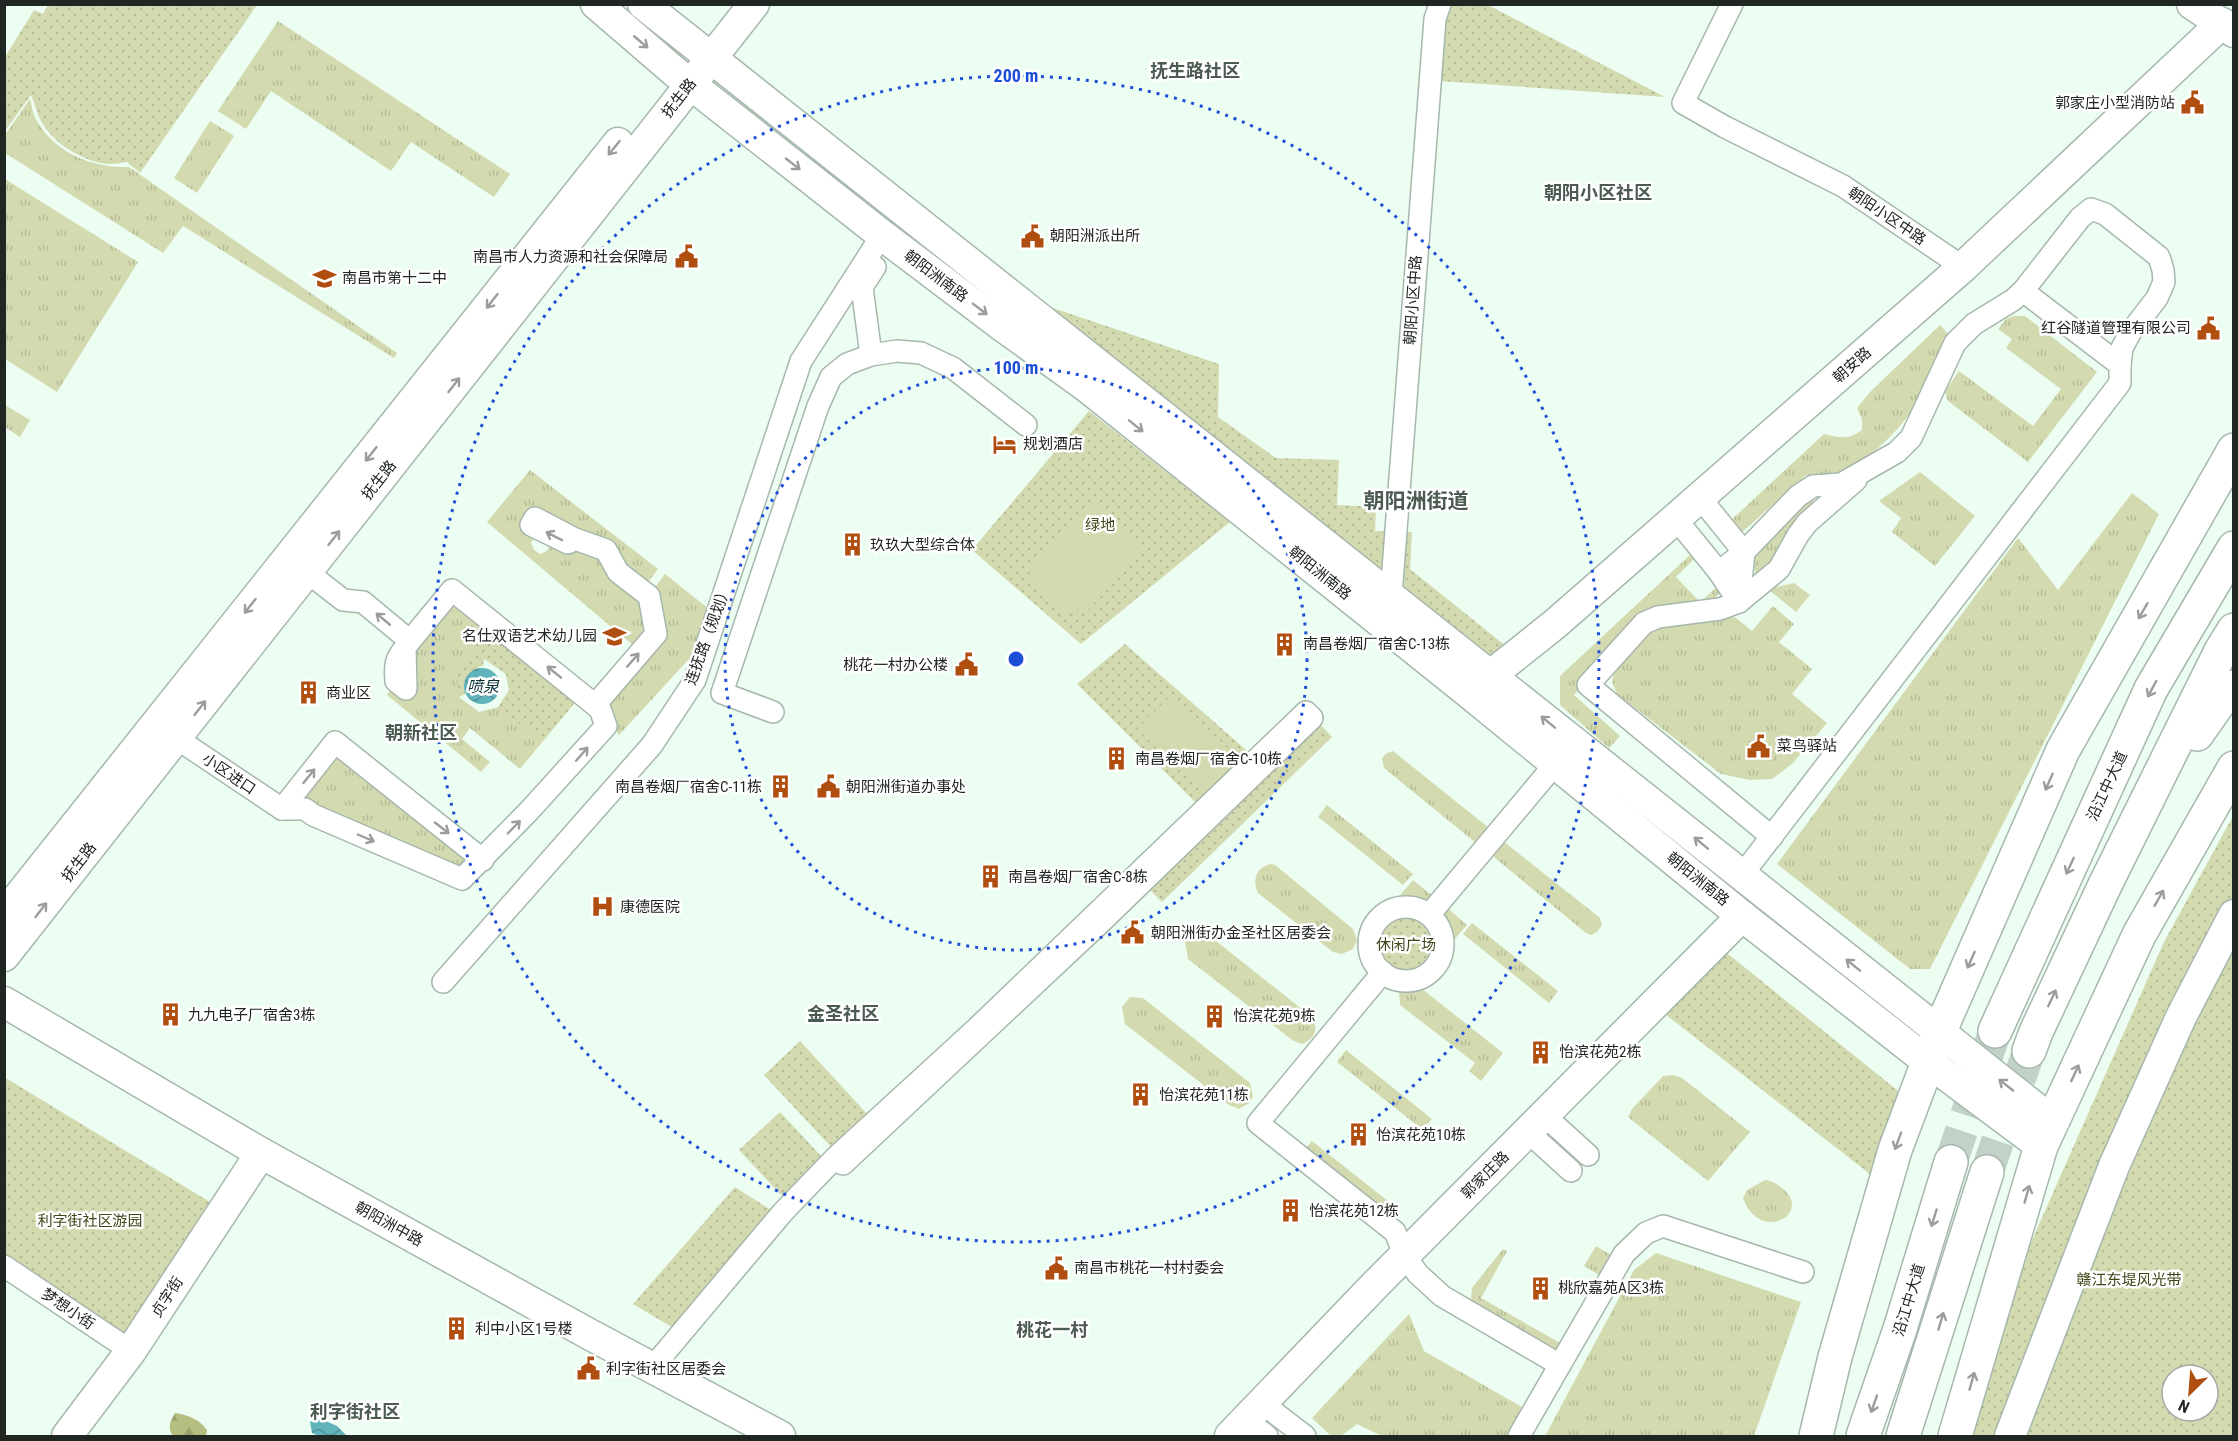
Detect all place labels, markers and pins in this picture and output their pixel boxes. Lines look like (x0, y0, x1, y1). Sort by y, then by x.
public building icon: 郭家庄小型消防站 (2180, 90, 2206, 116)
place label: 郭家庄小型消防站 (2055, 94, 2175, 112)
public building icon: 朝阳洲派出所 (1019, 223, 1045, 249)
place label: 朝阳洲派出所 (1050, 227, 1140, 245)
public building icon: 南昌市人力资源和社会保障局 (673, 244, 699, 270)
place label: 南昌市人力资源和社会保障局 (473, 248, 668, 266)
school or university icon: 南昌市第十二中 (311, 265, 337, 291)
place label: 南昌市第十二中 (342, 269, 447, 287)
public building icon: 红谷隧道管理有限公司 (2196, 315, 2222, 341)
place label: 红谷隧道管理有限公司 (2041, 319, 2191, 337)
hotel icon: 规划酒店 (992, 431, 1018, 457)
place label: 规划酒店 (1023, 435, 1083, 453)
building icon: 玖玖大型综合体 (839, 532, 865, 558)
place label: 玖玖大型综合体 (870, 536, 975, 554)
school or university icon: 名仕双语艺术幼儿园 (602, 623, 628, 649)
place label: 名仕双语艺术幼儿园 (462, 627, 597, 645)
building icon: 南昌卷烟厂宿舍C-13栋 (1272, 631, 1298, 657)
place label: 南昌卷烟厂宿舍C-13栋 (1303, 635, 1450, 653)
centre of rings (1006, 649, 1026, 669)
public building icon: 桃花一村办公楼 (953, 652, 979, 678)
place label: 桃花一村办公楼 (843, 656, 948, 674)
building icon: 商业区 (295, 680, 321, 706)
place label: 商业区 (326, 684, 371, 702)
public building icon: 菜鸟驿站 (1746, 733, 1772, 759)
place label: 菜鸟驿站 (1777, 737, 1837, 755)
building icon: 南昌卷烟厂宿舍C-10栋 (1104, 746, 1130, 772)
place label: 南昌卷烟厂宿舍C-10栋 (1135, 750, 1282, 768)
building icon: 南昌卷烟厂宿舍C-11栋 (767, 774, 793, 800)
public building icon: 朝阳洲街道办事处 (815, 774, 841, 800)
place label: 南昌卷烟厂宿舍C-11栋 (615, 778, 762, 796)
place label: 朝阳洲街道办事处 (846, 778, 966, 796)
building icon: 南昌卷烟厂宿舍C-8栋 (977, 864, 1003, 890)
place label: 南昌卷烟厂宿舍C-8栋 (1008, 868, 1148, 886)
hospital icon: 康德医院 (589, 894, 615, 920)
place label: 康德医院 (620, 898, 680, 916)
public building icon: 朝阳洲街办金圣社区居委会 (1120, 920, 1146, 946)
place label: 朝阳洲街办金圣社区居委会 (1151, 924, 1331, 942)
building icon: 九九电子厂宿舍3栋 (157, 1002, 183, 1028)
building icon: 怡滨花苑9栋 (1202, 1003, 1228, 1029)
place label: 九九电子厂宿舍3栋 (188, 1006, 315, 1024)
place label: 怡滨花苑9栋 (1233, 1007, 1315, 1025)
building icon: 怡滨花苑2栋 (1528, 1039, 1554, 1065)
place label: 怡滨花苑2栋 (1559, 1043, 1641, 1061)
building icon: 怡滨花苑11栋 (1128, 1082, 1154, 1108)
place label: 怡滨花苑11栋 (1159, 1086, 1249, 1104)
building icon: 怡滨花苑10栋 (1345, 1122, 1371, 1148)
place label: 怡滨花苑10栋 (1376, 1126, 1466, 1144)
building icon: 怡滨花苑12栋 (1278, 1198, 1304, 1224)
place label: 怡滨花苑12栋 (1309, 1202, 1399, 1220)
public building icon: 南昌市桃花一村村委会 (1043, 1255, 1069, 1281)
place label: 南昌市桃花一村村委会 (1074, 1259, 1224, 1277)
building icon: 桃欣嘉苑A区3栋 (1527, 1275, 1553, 1301)
place label: 桃欣嘉苑A区3栋 (1558, 1279, 1664, 1297)
building icon: 利中小区1号楼 (444, 1316, 470, 1342)
place label: 利中小区1号楼 (475, 1320, 572, 1338)
public building icon: 利字街社区居委会 (575, 1356, 601, 1382)
place label: 利字街社区居委会 (606, 1360, 726, 1378)

